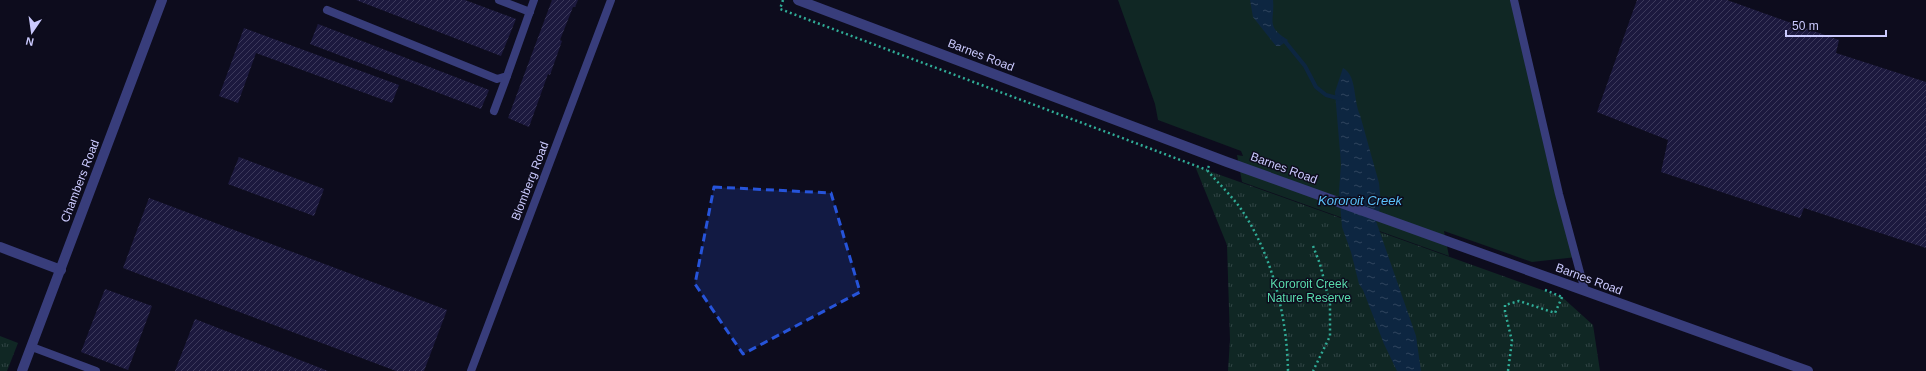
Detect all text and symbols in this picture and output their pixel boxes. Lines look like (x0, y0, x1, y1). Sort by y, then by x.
north arrow (12, 12, 52, 52)
scale bar (1786, 12, 1886, 38)
text: 50 m (1792, 19, 1819, 33)
text: N (24, 35, 35, 48)
street label: Barnes Road (946, 36, 1016, 74)
street label: Chambers Road (58, 138, 102, 224)
street label: Blomberg Road (509, 140, 551, 222)
street label: Barnes Road (1249, 149, 1319, 187)
water label: Kororoit Creek (1318, 193, 1403, 208)
street label: Barnes Road (1554, 260, 1624, 298)
park label: Kororoit Creek Nature Reserve (1267, 277, 1351, 305)

